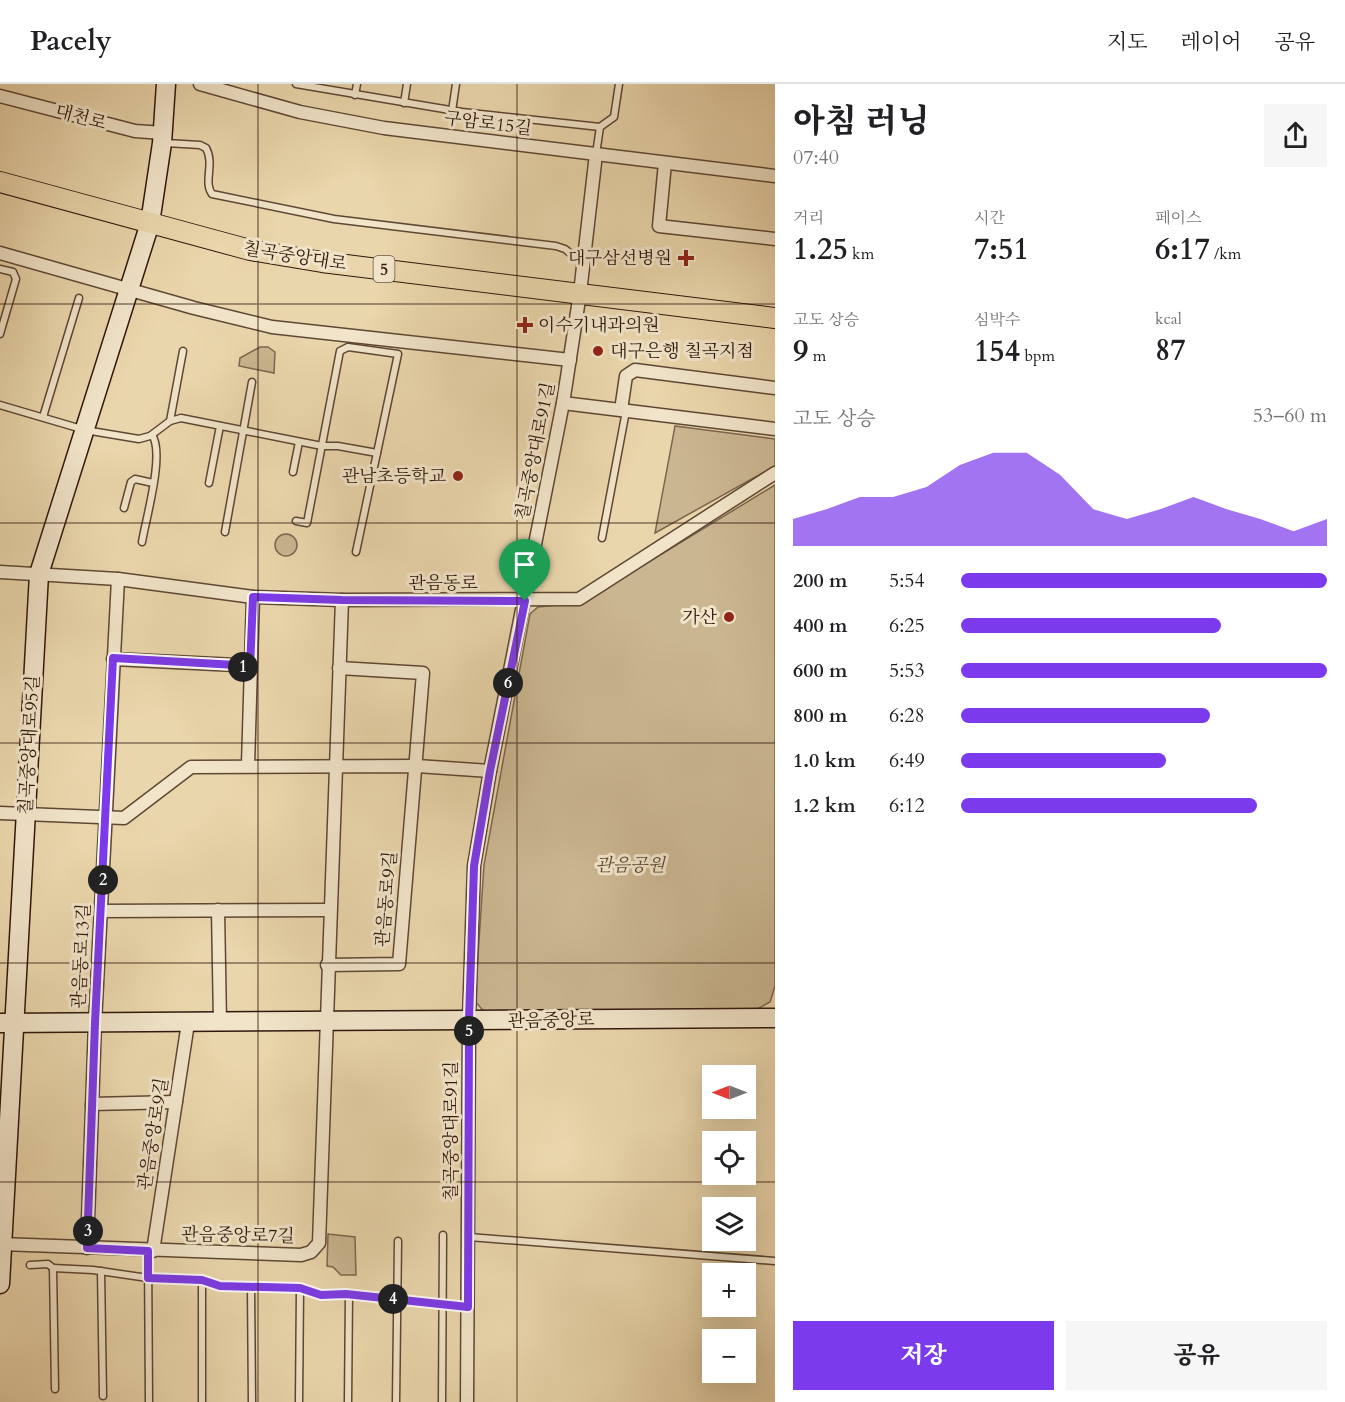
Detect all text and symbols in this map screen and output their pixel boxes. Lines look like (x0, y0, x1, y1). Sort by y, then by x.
text: Pacely (30, 22, 112, 60)
text: 지도 (1107, 28, 1148, 57)
text: 레이어 (1181, 28, 1241, 57)
text: 공유 (1274, 28, 1315, 57)
street label: 대천로 (52, 99, 109, 136)
text: 아침 러닝 (793, 99, 929, 144)
button: share (1264, 104, 1327, 167)
street label: 구암로15길 (443, 106, 533, 141)
text: 07:40 (793, 144, 839, 171)
text: 거리 (793, 207, 824, 229)
text: 시간 (974, 207, 1005, 229)
text: 페이스 (1155, 207, 1201, 229)
text: 1.25 (793, 229, 848, 270)
text: 7:51 (974, 229, 1029, 270)
text: 6:17 (1155, 229, 1210, 270)
street label: 칠곡중앙대로 (241, 236, 348, 277)
text: km (848, 243, 874, 265)
text: /km (1210, 243, 1241, 265)
place label: 대구삼선병원 (568, 246, 672, 271)
marker: 대구삼선병원 (677, 249, 695, 267)
road number: 5 (374, 256, 394, 282)
text: kcal (1155, 308, 1182, 330)
text: 고도 상승 (793, 309, 859, 331)
text: 심박수 (974, 309, 1020, 331)
place label: 이수기내과의원 (538, 313, 660, 338)
marker: 이수기내과의원 (516, 316, 534, 334)
text: 87 (1155, 330, 1186, 371)
text: 9 (793, 331, 808, 372)
text: 154 (974, 331, 1020, 372)
place label: 대구은행 칠곡지점 (610, 339, 754, 364)
marker: 대구은행 칠곡지점 (591, 344, 605, 358)
text: m (808, 345, 826, 367)
text: bpm (1020, 345, 1055, 367)
street label: 칠곡중앙대로91길 (510, 380, 561, 522)
text: 53–60 m (1253, 402, 1327, 429)
text: 고도 상승 (793, 405, 876, 432)
place label: 관남초등학교 (342, 464, 447, 489)
marker: 관남초등학교 (451, 469, 465, 483)
pin (499, 539, 550, 601)
icon: arrive (508, 548, 541, 581)
text: 200 m (793, 567, 848, 594)
text: 5:54 (889, 567, 925, 594)
street label: 관음동로 (408, 571, 478, 596)
place label: 가산 (682, 605, 718, 630)
marker: 가산 (722, 610, 736, 624)
text: 400 m (793, 612, 848, 639)
text: 6:25 (889, 612, 925, 639)
pin: 1 (228, 652, 258, 682)
text: 1 (239, 656, 247, 678)
text: 600 m (793, 657, 848, 684)
text: 5:53 (889, 657, 925, 684)
pin: 6 (493, 668, 523, 698)
text: 6 (504, 672, 512, 694)
street label: 칠곡중앙대로95길 (13, 674, 46, 816)
text: 800 m (793, 702, 848, 729)
text: 6:28 (889, 702, 925, 729)
text: 1.0 km (793, 747, 856, 774)
text: 6:49 (889, 747, 925, 774)
text: 1.2 km (793, 792, 856, 819)
text: 6:12 (889, 792, 925, 819)
street label: 관음동로9길 (370, 850, 403, 948)
park label: 관음공원 (595, 853, 666, 878)
pin: 2 (88, 865, 118, 895)
text: 2 (99, 869, 107, 891)
street label: 관음동로13길 (66, 903, 97, 1009)
street label: 관음중앙로 (507, 1007, 595, 1034)
pin: 5 (454, 1016, 484, 1046)
text: 5 (465, 1020, 473, 1042)
street label: 칠곡중앙대로91길 (439, 1061, 464, 1201)
north arrow (702, 1065, 756, 1119)
map controls (702, 1065, 756, 1383)
street label: 관음중앙로9길 (132, 1076, 175, 1192)
button: locate (702, 1131, 756, 1185)
button: layers (702, 1197, 756, 1251)
pin: 3 (73, 1216, 103, 1246)
text: 3 (84, 1220, 92, 1242)
street label: 관음중앙로7길 (181, 1222, 295, 1249)
button: + (702, 1263, 756, 1317)
pin: 4 (378, 1284, 408, 1314)
text: 4 (389, 1288, 397, 1310)
button: 저장 (793, 1321, 1054, 1390)
button: 공유 (1066, 1321, 1327, 1390)
button: − (702, 1329, 756, 1383)

